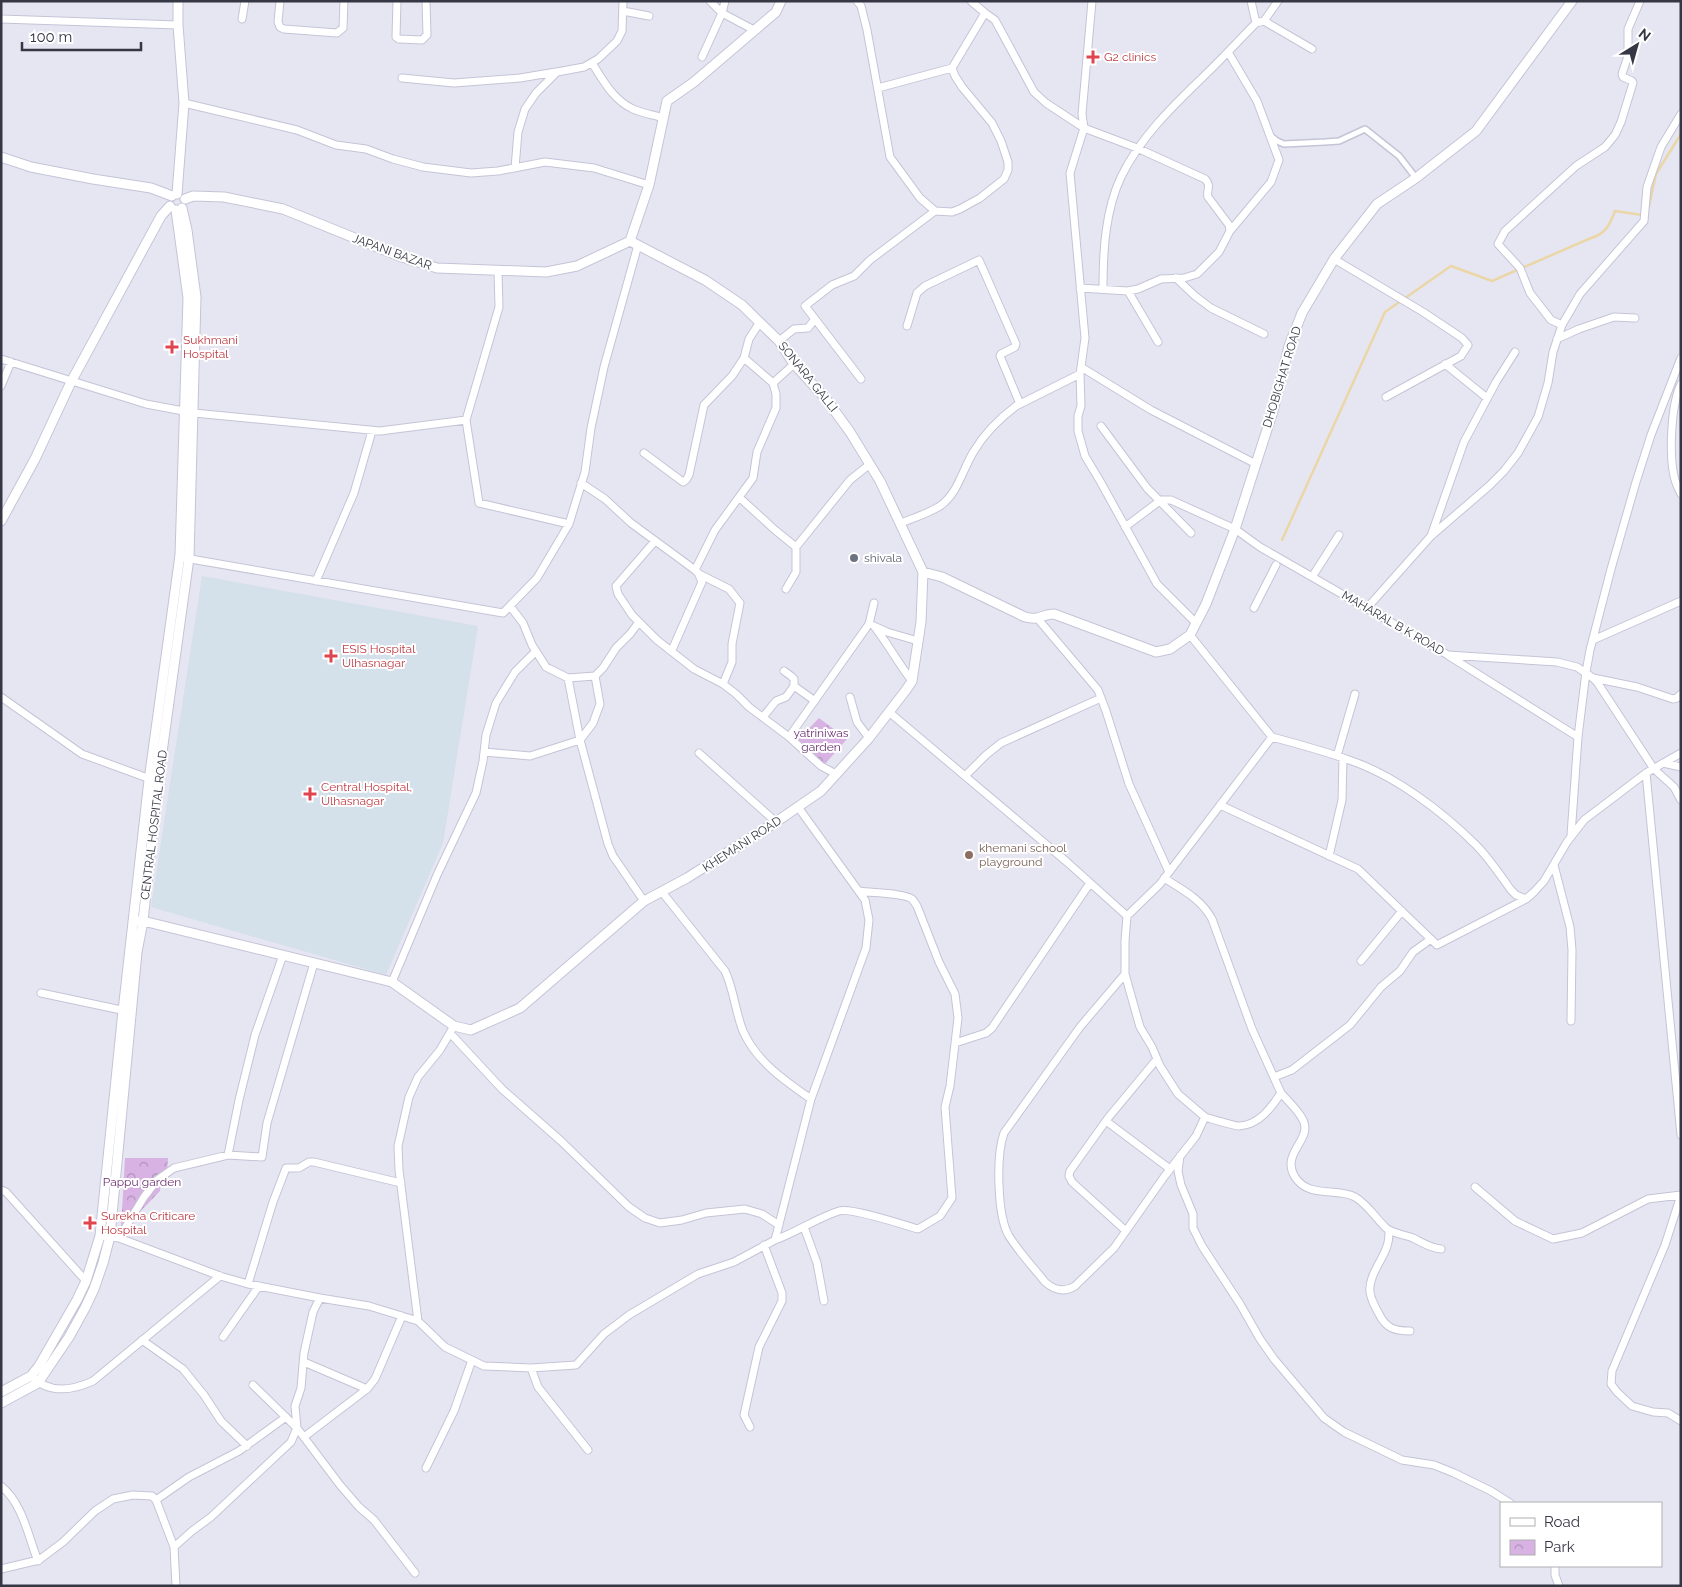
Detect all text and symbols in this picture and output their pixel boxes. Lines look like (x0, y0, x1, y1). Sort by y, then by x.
scale bar (22, 20, 141, 52)
north arrow (1612, 20, 1662, 70)
text: N (1636, 25, 1654, 44)
text: 100 m (30, 28, 72, 46)
marker: G2 clinics (1086, 50, 1100, 64)
place label: G2 clinics (1104, 50, 1157, 64)
street label: JAPANI BAZAR (350, 231, 434, 273)
street label: DHOBIGHAT ROAD (1260, 324, 1304, 429)
place label: Sukhmani Hospital (183, 333, 238, 361)
street label: SONARA GALLI (776, 339, 840, 415)
marker: Sukhmani Hospital (165, 340, 179, 354)
place label: shivala (864, 551, 902, 565)
marker: shivala (848, 552, 860, 564)
street label: MAHARAL B K ROAD (1339, 588, 1447, 658)
place label: ESIS Hospital Ulhasnagar (342, 642, 416, 670)
marker: ESIS Hospital Ulhasnagar (324, 649, 338, 663)
park label: yatriniwas garden (793, 726, 849, 754)
street label: CENTRAL HOSPITAL ROAD (138, 749, 170, 901)
place label: Central Hospital, Ulhasnagar (321, 780, 412, 808)
marker: Central Hospital, Ulhasnagar (303, 787, 317, 801)
street label: KHEMANI ROAD (700, 813, 784, 875)
place label: khemani school playground (979, 841, 1067, 869)
marker: khemani school playground (963, 849, 975, 861)
park label: Pappu garden (103, 1175, 181, 1189)
place label: Surekha Criticare Hospital (101, 1209, 195, 1237)
marker: Surekha Criticare Hospital (83, 1216, 97, 1230)
legend (1500, 1502, 1662, 1567)
text: Road (1544, 1513, 1580, 1531)
text: Park (1544, 1538, 1575, 1556)

